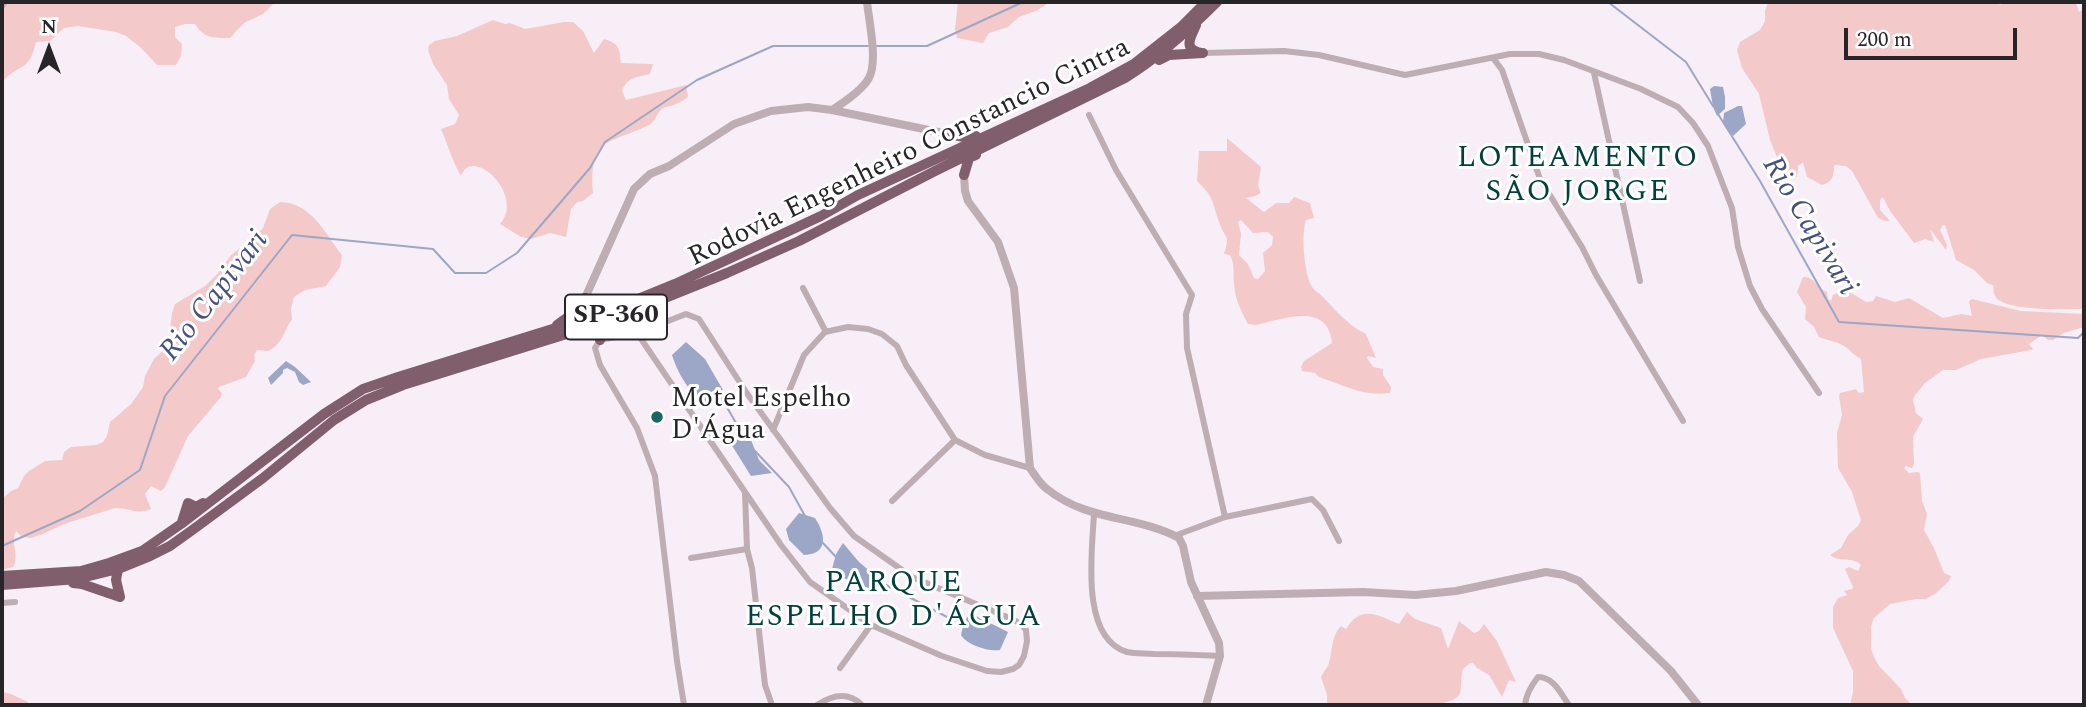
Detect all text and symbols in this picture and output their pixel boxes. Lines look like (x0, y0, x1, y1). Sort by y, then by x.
text: N (41, 13, 57, 42)
north arrow (14, 14, 84, 84)
scale bar (1848, 14, 2021, 58)
text: 200 m (1857, 24, 1912, 56)
street label: Rodovia Engenheiro Constancio Cintra (684, 32, 1136, 276)
district label: LOTEAMENTO SÃO JORGE (1458, 142, 1698, 212)
water label: Rio Capivari (1752, 151, 1864, 303)
water label: Rio Capivari (154, 224, 278, 370)
road number: SP-360 (565, 294, 667, 340)
place label: Motel Espelho D'Água (671, 384, 851, 450)
marker: Motel Espelho D'Água (649, 409, 665, 425)
district label: PARQUE ESPELHO D'ÁGUA (747, 567, 1041, 638)

